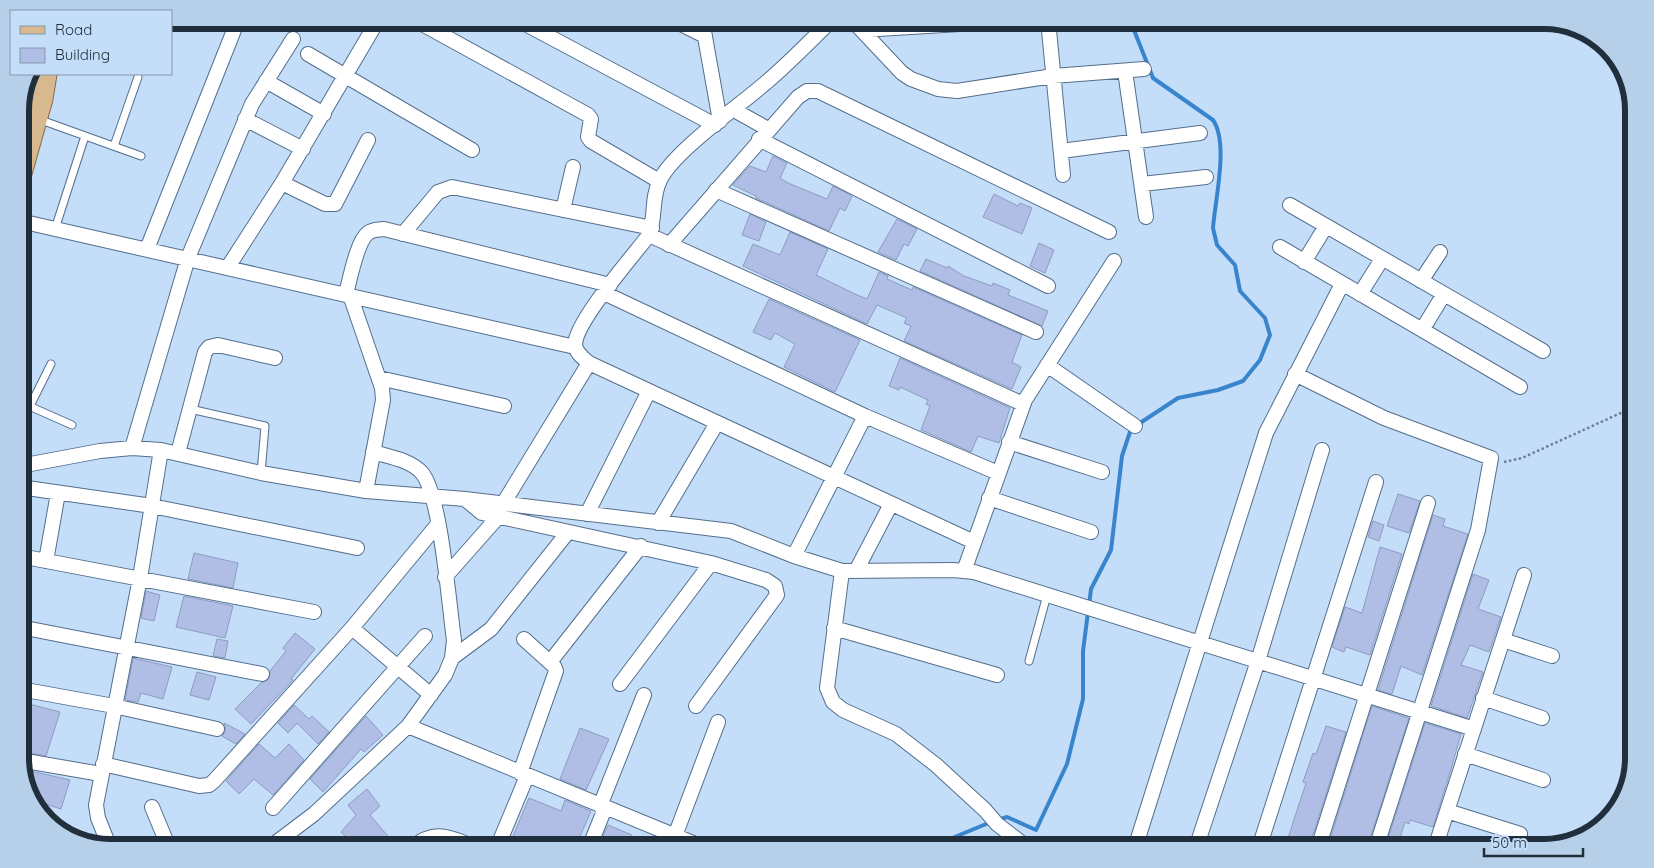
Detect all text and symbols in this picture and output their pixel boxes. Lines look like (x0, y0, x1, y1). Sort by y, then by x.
legend (10, 10, 172, 75)
text: Road (55, 20, 92, 39)
text: Building (55, 45, 110, 64)
scale bar (1484, 826, 1583, 858)
text: 50 m (1492, 833, 1527, 852)

